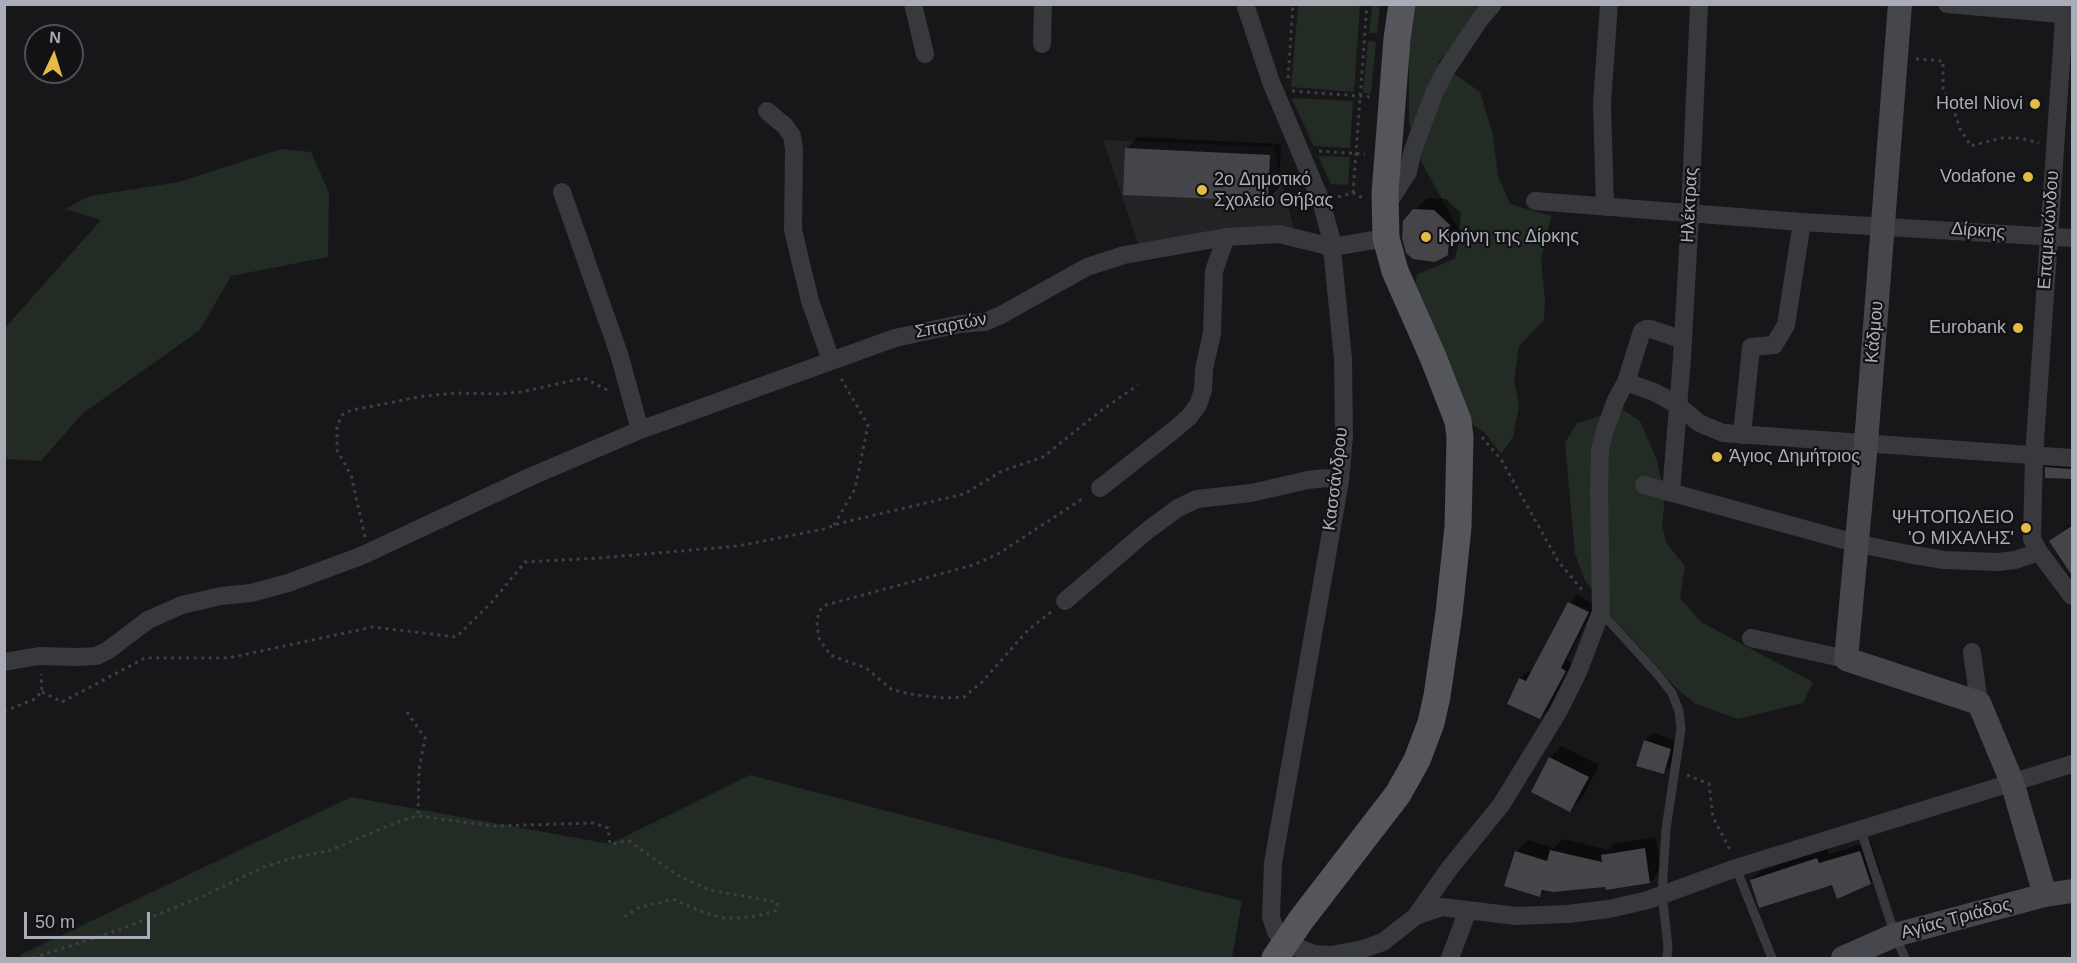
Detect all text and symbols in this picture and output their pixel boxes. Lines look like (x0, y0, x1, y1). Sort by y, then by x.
north arrow (24, 24, 84, 84)
text: N (49, 29, 62, 46)
place label: Hotel Niovi (1936, 93, 2023, 115)
marker: Hotel Niovi (2028, 97, 2042, 111)
place label: Vodafone (1940, 166, 2016, 188)
street label: Ηλέκτρας (1677, 167, 1703, 243)
place label: 2ο Δημοτικό Σχολείο Θήβας (1214, 169, 1333, 212)
marker: Vodafone (2021, 170, 2035, 184)
street label: Επαμεινώνδου (2034, 170, 2064, 290)
marker: 2ο Δημοτικό Σχολείο Θήβας (1195, 183, 1209, 197)
street label: Δίρκης (1950, 218, 2006, 244)
place label: Κρήνη της Δίρκης (1438, 226, 1579, 248)
marker: Κρήνη της Δίρκης (1419, 230, 1433, 244)
street label: Κάδμου (1862, 300, 1888, 364)
street label: Σπαρτών (913, 308, 989, 344)
place label: Eurobank (1929, 317, 2006, 339)
marker: Eurobank (2011, 321, 2025, 335)
street label: Κασσάνδρου (1319, 426, 1353, 532)
place label: Άγιος Δημήτριος (1729, 446, 1860, 468)
marker: Άγιος Δημήτριος (1710, 450, 1724, 464)
place label: ΨΗΤΟΠΩΛΕΙΟ 'Ο ΜΙΧΑΛΗΣ' (1892, 507, 2014, 550)
marker: ΨΗΤΟΠΩΛΕΙΟ 'Ο ΜΙΧΑΛΗΣ' (2019, 521, 2033, 535)
street label: Αγίας Τριάδος (1899, 894, 2013, 944)
scale bar (27, 900, 153, 938)
text: 50 m (35, 912, 75, 932)

